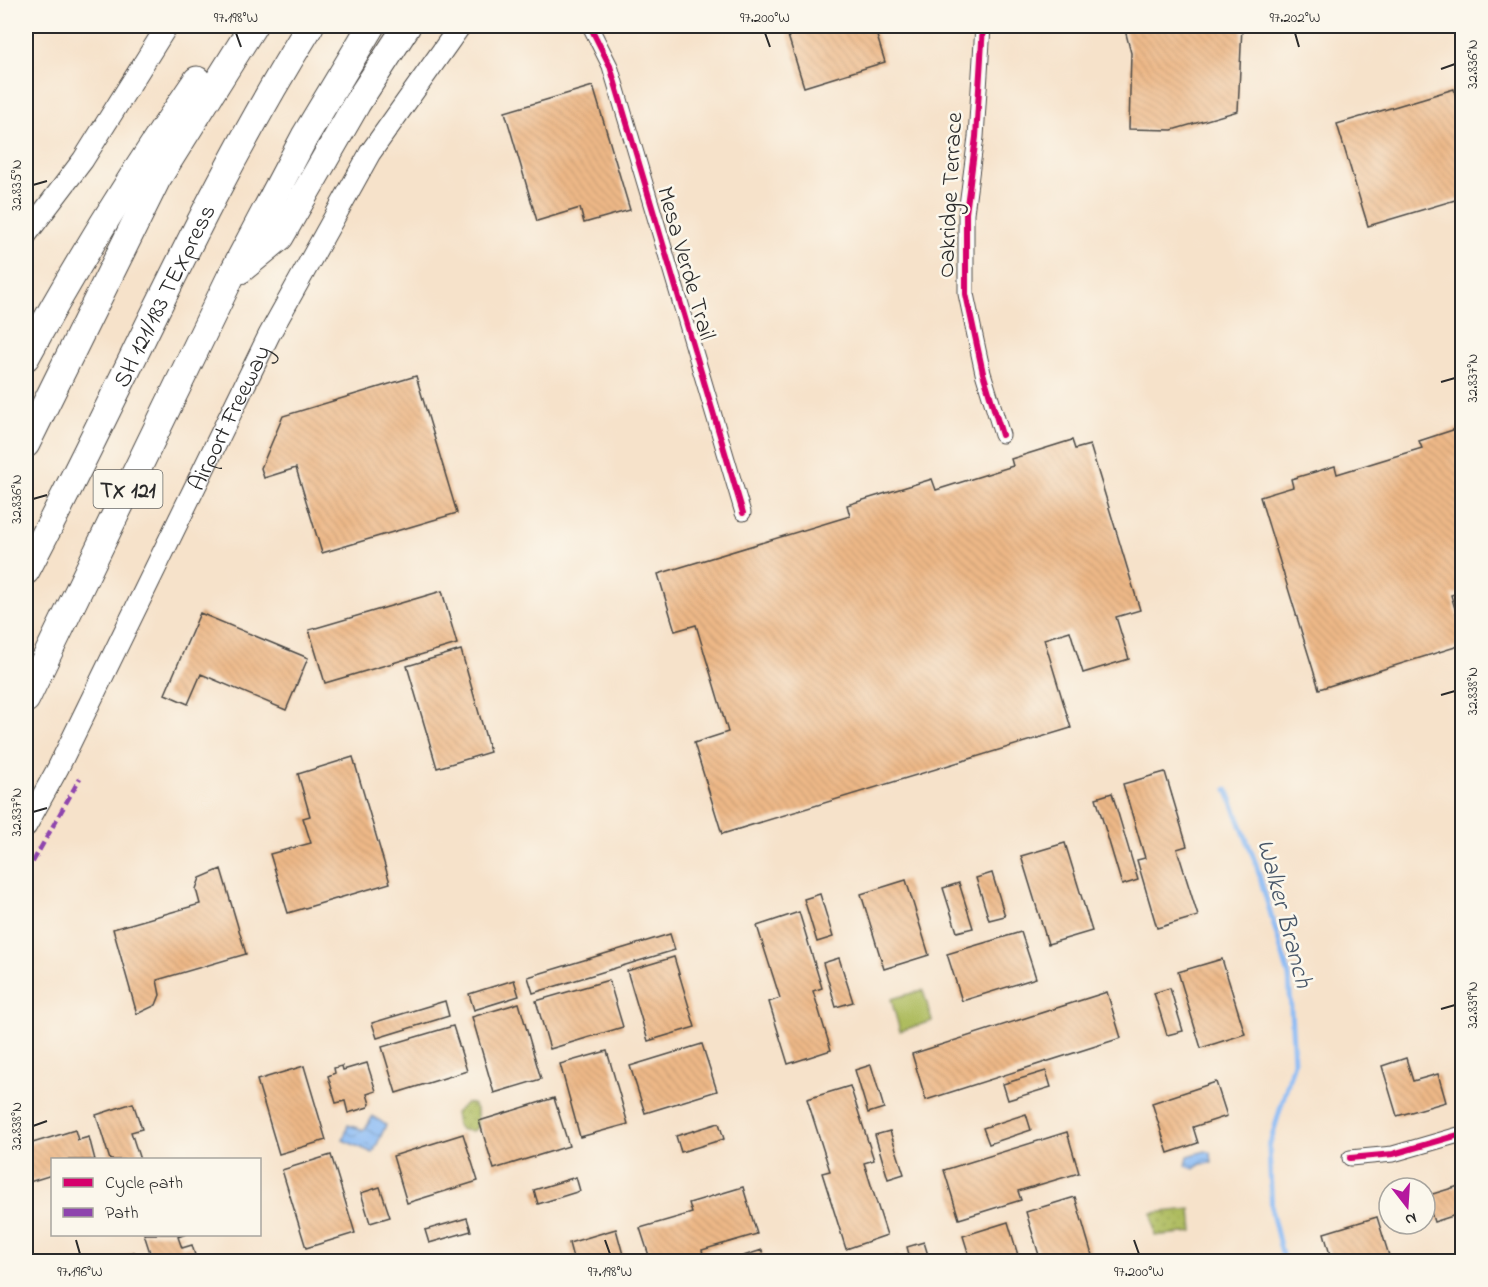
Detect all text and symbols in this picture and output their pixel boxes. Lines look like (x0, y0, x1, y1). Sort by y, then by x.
text: 97.198°W (214, 7, 258, 29)
text: 97.200°W (740, 7, 790, 29)
text: 97.202°W (1270, 7, 1320, 29)
text: 32.836°N (1462, 39, 1484, 89)
street label: Oakridge Terrace (930, 111, 973, 279)
text: 32.835°N (6, 159, 28, 211)
street label: Mesa Verde Trail (646, 183, 723, 345)
street label: SH 121/183 TEXpress (106, 199, 226, 394)
street label: Airport Freeway (181, 340, 282, 498)
text: 32.837°N (1462, 354, 1484, 402)
road number: TX 121 (94, 470, 162, 508)
text: 32.836°N (6, 474, 28, 524)
text: 32.838°N (1462, 667, 1484, 715)
text: 32.837°N (6, 788, 28, 836)
water label: Walker Branch (1245, 835, 1321, 993)
text: 32.839°N (1462, 981, 1484, 1029)
text: 32.838°N (6, 1102, 28, 1150)
legend (51, 1158, 261, 1236)
text: Cycle path (105, 1171, 183, 1197)
north arrow (1377, 1176, 1437, 1236)
text: Path (105, 1201, 139, 1227)
text: N (1402, 1205, 1419, 1232)
text: 97.196°W (57, 1261, 103, 1283)
text: 97.198°W (588, 1261, 632, 1283)
text: 97.200°W (1114, 1261, 1164, 1283)

